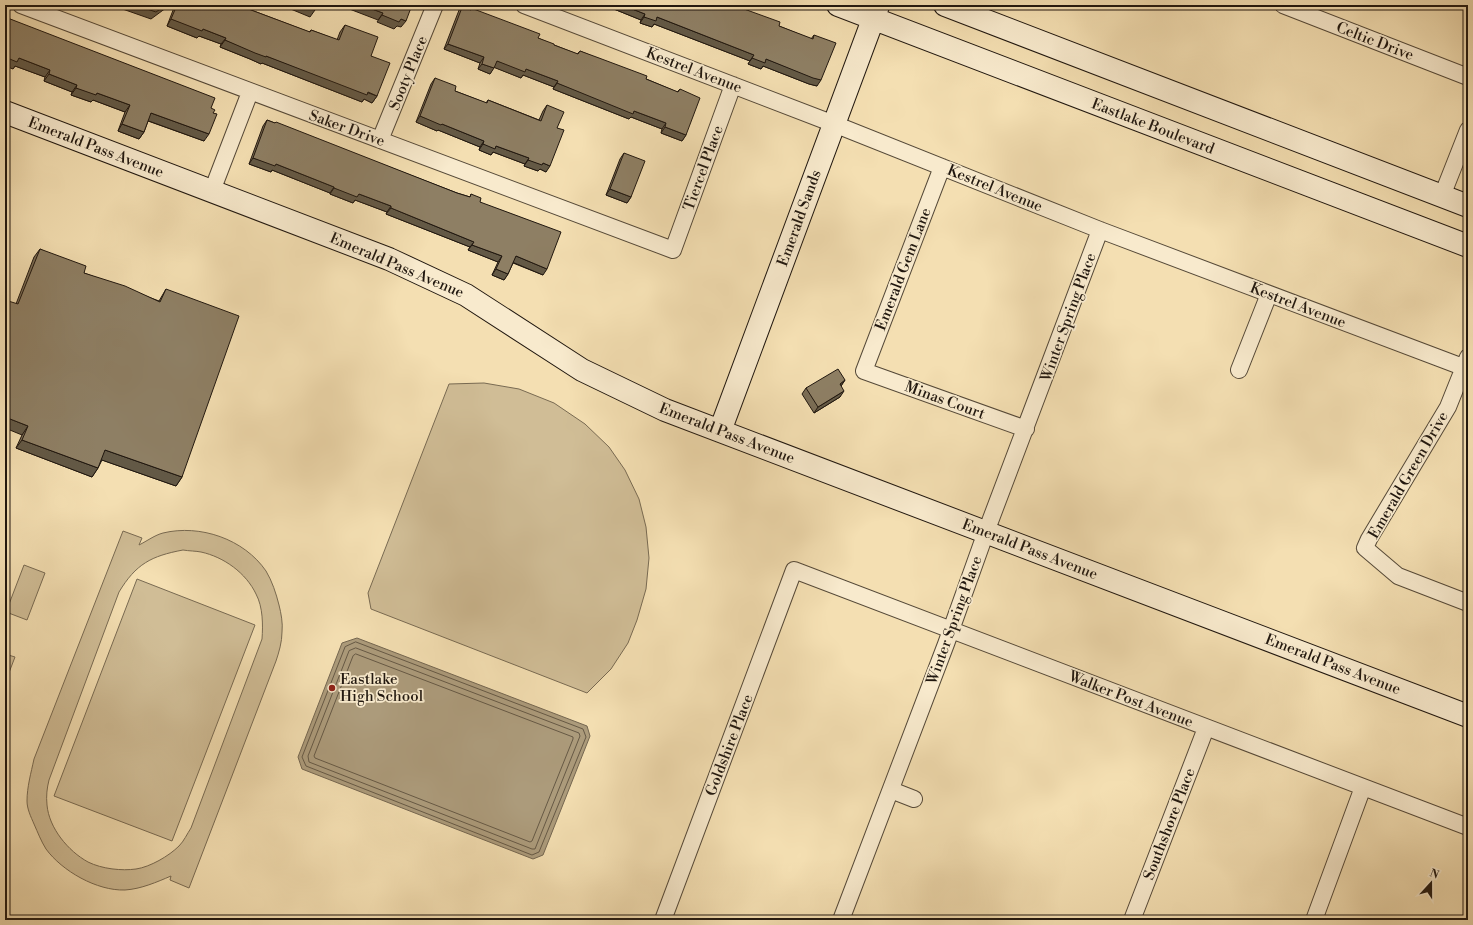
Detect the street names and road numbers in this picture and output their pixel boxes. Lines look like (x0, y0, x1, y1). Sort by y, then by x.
street label: Celtic Drive (1333, 18, 1416, 65)
street label: Sooty Place (385, 33, 432, 113)
street label: Kestrel Avenue (643, 43, 745, 97)
street label: Eastlake Boulevard (1089, 94, 1217, 159)
street label: Saker Drive (306, 106, 387, 151)
street label: Emerald Pass Avenue (25, 113, 166, 182)
street label: Tiercel Place (679, 123, 728, 213)
street label: Kestrel Avenue (944, 161, 1045, 216)
street label: Emerald Sands (773, 167, 826, 269)
street label: Emerald Gem Lane (871, 205, 936, 333)
street label: Emerald Pass Avenue (327, 229, 467, 302)
street label: Winter Spring Place (1036, 250, 1101, 385)
street label: Kestrel Avenue (1247, 278, 1349, 332)
street label: Minas Court (902, 377, 988, 424)
street label: Emerald Pass Avenue (656, 399, 797, 468)
street label: Emerald Green Drive (1364, 408, 1453, 542)
street label: Emerald Pass Avenue (959, 515, 1100, 584)
street label: Winter Spring Place (922, 553, 987, 688)
street label: Emerald Pass Avenue (1262, 630, 1403, 699)
street label: Walker Post Avenue (1065, 667, 1196, 732)
street label: Goldshire Place (701, 692, 758, 799)
street label: Southshore Place (1139, 765, 1200, 883)

